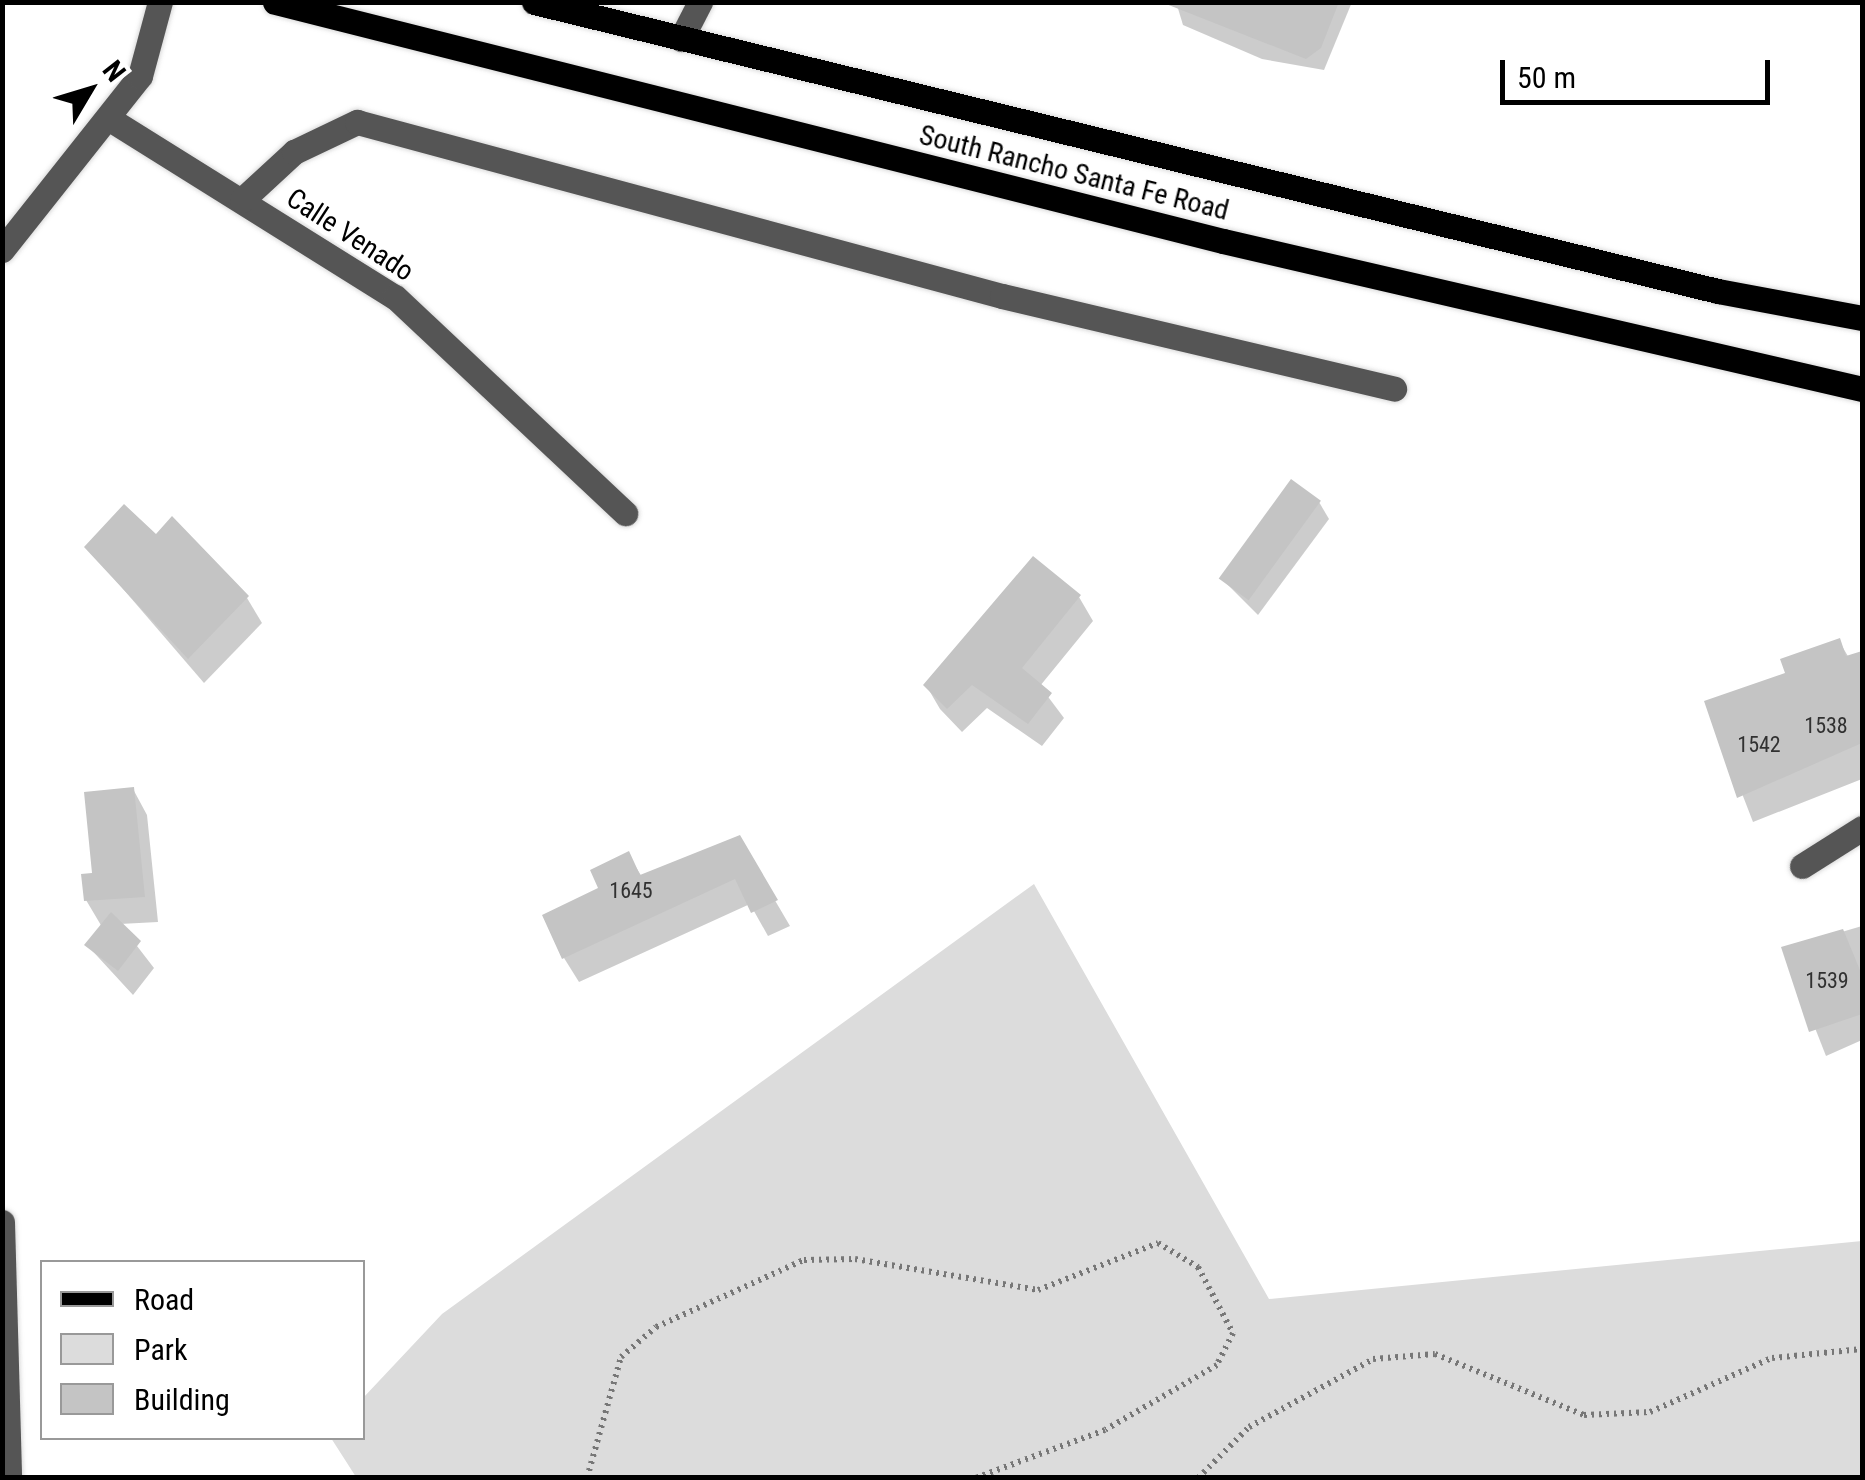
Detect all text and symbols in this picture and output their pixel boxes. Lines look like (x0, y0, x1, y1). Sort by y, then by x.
north arrow (40, 40, 140, 140)
scale bar (1505, 40, 1775, 102)
text: N (96, 54, 132, 88)
text: 50 m (1517, 60, 1576, 95)
street label: South Rancho Santa Fe Road (916, 118, 1232, 228)
street label: Calle Venado (280, 181, 420, 289)
house number: 1538 (1804, 713, 1848, 739)
house number: 1542 (1737, 732, 1781, 758)
house number: 1645 (609, 878, 653, 904)
house number: 1539 (1805, 968, 1849, 994)
legend (40, 1260, 365, 1440)
text: Road (134, 1282, 194, 1317)
text: Park (134, 1332, 188, 1367)
text: Building (134, 1382, 230, 1417)

